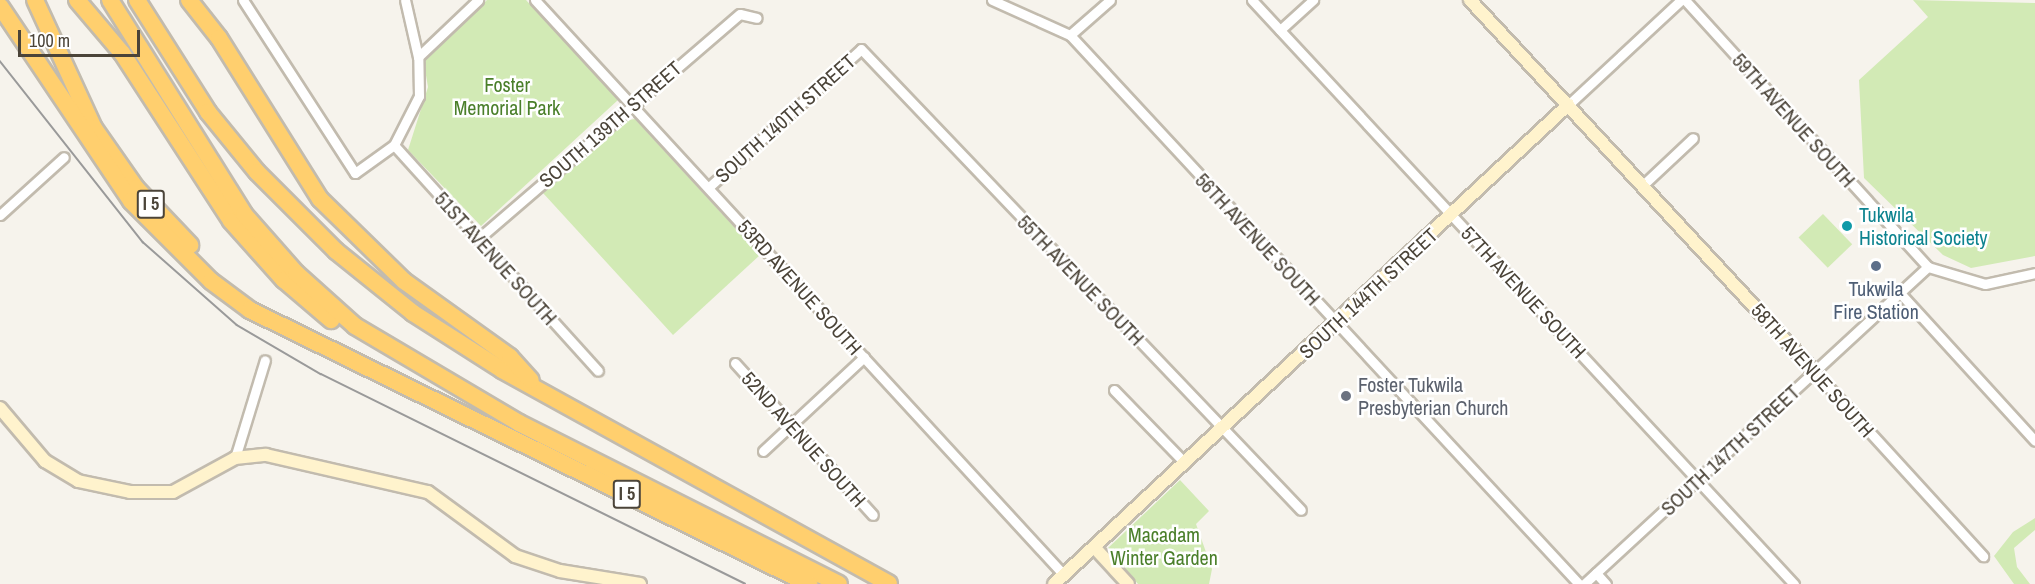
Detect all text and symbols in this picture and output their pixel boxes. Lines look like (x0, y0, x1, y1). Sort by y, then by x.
scale bar (21, 18, 142, 56)
text: 100 m (29, 28, 70, 53)
street label: 59TH AVENUE SOUTH (1727, 48, 1861, 192)
street label: SOUTH 140TH STREET (710, 49, 860, 187)
street label: SOUTH 139TH STREET (534, 56, 686, 192)
park label: Foster Memorial Park (454, 73, 560, 120)
street label: 56TH AVENUE SOUTH (1190, 168, 1326, 310)
street label: 51ST AVENUE SOUTH (430, 186, 562, 330)
road number: I 5 (136, 189, 166, 219)
place label: Tukwila Historical Society (1859, 202, 1988, 249)
street label: 55TH AVENUE SOUTH (1012, 209, 1150, 351)
street label: 53RD AVENUE SOUTH (733, 214, 867, 360)
marker: Tukwila Historical Society (1840, 219, 1854, 233)
street label: 57TH AVENUE SOUTH (1456, 221, 1592, 363)
street label: SOUTH 144TH STREET (1294, 223, 1442, 363)
marker: Tukwila Fire Station (1869, 259, 1883, 273)
place label: Tukwila Fire Station (1833, 276, 1919, 323)
street label: 58TH AVENUE SOUTH (1746, 298, 1880, 442)
street label: 52ND AVENUE SOUTH (737, 366, 871, 512)
place label: Foster Tukwila Presbyterian Church (1358, 372, 1508, 419)
street label: SOUTH 147TH STREET (1656, 380, 1804, 520)
marker: Foster Tukwila Presbyterian Church (1339, 389, 1353, 403)
road number: I 5 (612, 479, 642, 509)
park label: Macadam Winter Garden (1110, 522, 1218, 569)

